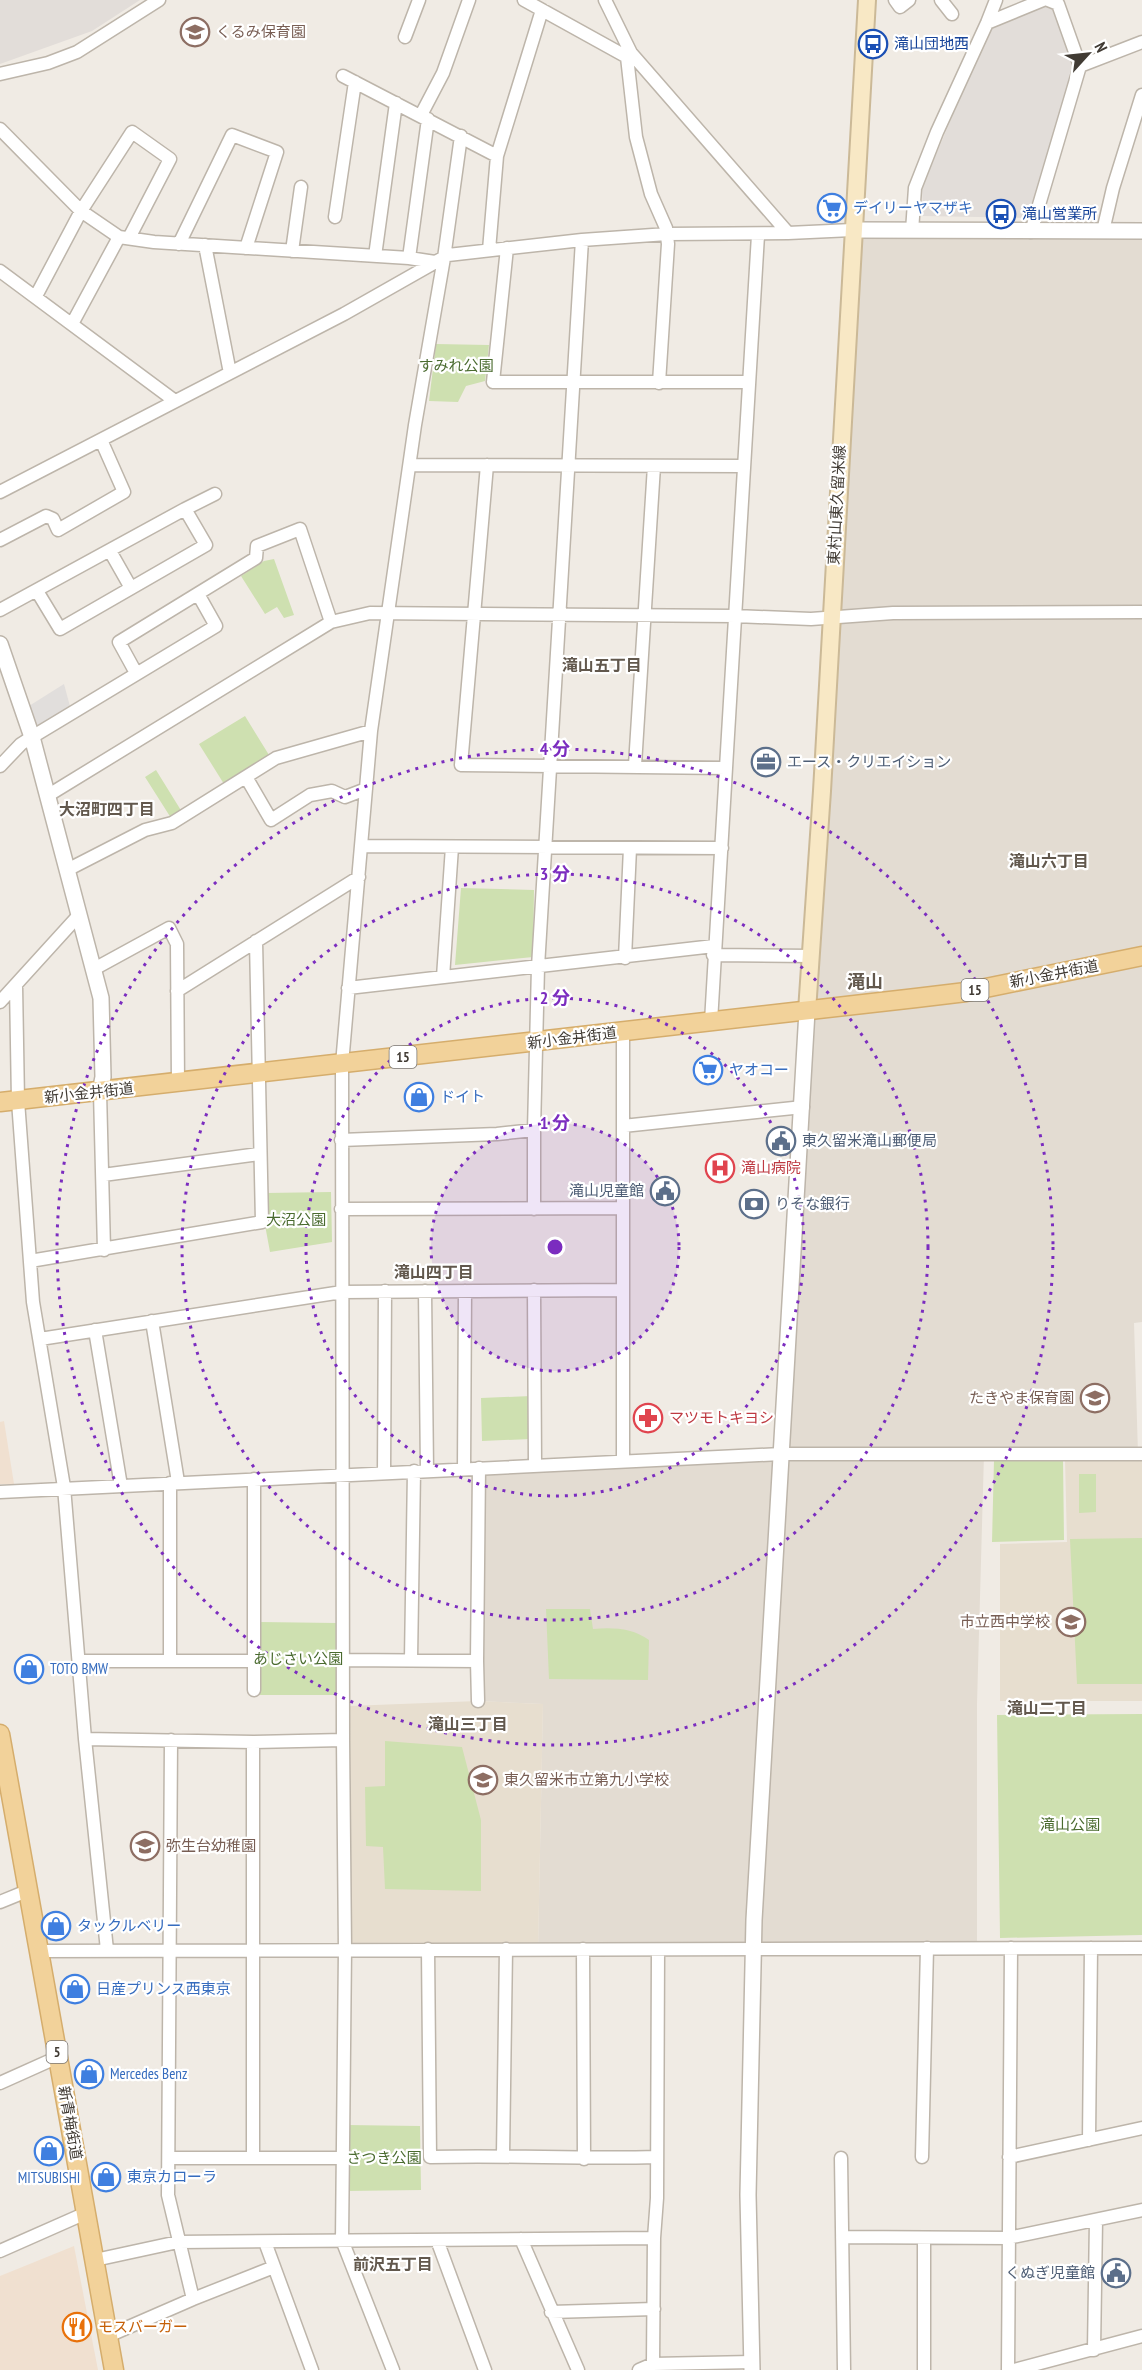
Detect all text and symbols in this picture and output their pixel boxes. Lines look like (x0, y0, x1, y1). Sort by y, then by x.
school or university icon: くるみ保育園 (179, 16, 211, 48)
place label: くるみ保育園 (216, 22, 306, 41)
north arrow (1058, 24, 1118, 84)
bus stop icon: 滝山団地西 (857, 28, 889, 60)
place label: 滝山団地西 (894, 34, 969, 53)
text: N (1090, 39, 1112, 56)
supermarket icon: デイリーヤマザキ (816, 192, 848, 224)
place label: デイリーヤマザキ (853, 198, 973, 217)
bus stop icon: 滝山営業所 (985, 198, 1017, 230)
place label: 滝山営業所 (1022, 204, 1097, 223)
park label: すみれ公園 (418, 356, 494, 375)
street label: 東村山東久留米線 (824, 445, 849, 565)
district label: 滝山五丁目 (562, 655, 642, 675)
text: 4 分 (540, 737, 570, 760)
office icon: エース・クリエイション (750, 746, 782, 778)
place label: エース・クリエイション (787, 752, 951, 771)
district label: 大沼町四丁目 (59, 799, 155, 819)
district label: 滝山六丁目 (1009, 851, 1089, 871)
text: 3 分 (540, 862, 570, 885)
street label: 新小金井街道 (1008, 956, 1100, 991)
district label: 滝山 (847, 970, 883, 993)
road number: 15 (962, 979, 988, 1001)
text: 2 分 (540, 986, 570, 1009)
street label: 新小金井街道 (526, 1023, 618, 1052)
road number: 15 (390, 1046, 416, 1068)
supermarket icon: ヤオコー (692, 1054, 724, 1086)
place label: ヤオコー (729, 1060, 789, 1079)
street label: 新小金井街道 (43, 1078, 135, 1107)
shop icon: ドイト (403, 1081, 435, 1113)
place label: ドイト (440, 1087, 485, 1106)
text: 1 分 (540, 1111, 570, 1134)
public building icon: 東久留米滝山郵便局 (765, 1125, 797, 1157)
place label: 東久留米滝山郵便局 (802, 1131, 937, 1150)
hospital icon: 滝山病院 (704, 1152, 736, 1184)
place label: 滝山病院 (741, 1158, 801, 1177)
public building icon: 滝山児童館 (649, 1175, 681, 1207)
place label: 滝山児童館 (569, 1181, 644, 1200)
bank icon: りそな銀行 (738, 1188, 770, 1220)
place label: りそな銀行 (775, 1194, 850, 1213)
park label: 大沼公園 (266, 1210, 326, 1229)
centre of rings (545, 1237, 565, 1257)
district label: 滝山四丁目 (394, 1262, 474, 1282)
school or university icon: たきやま保育園 (1079, 1382, 1111, 1414)
place label: たきやま保育園 (969, 1388, 1074, 1407)
pharmacy icon: マツモトキヨシ (632, 1402, 664, 1434)
place label: マツモトキヨシ (669, 1408, 774, 1427)
school or university icon: 市立西中学校 (1055, 1606, 1087, 1638)
place label: 市立西中学校 (960, 1612, 1050, 1631)
park label: あじさい公園 (253, 1649, 343, 1668)
shop icon: TOTO BMW (13, 1653, 45, 1685)
place label: TOTO BMW (50, 1659, 108, 1678)
district label: 滝山二丁目 (1007, 1698, 1087, 1718)
district label: 滝山三丁目 (428, 1714, 508, 1734)
school or university icon: 東久留米市立第九小学校 (467, 1764, 499, 1796)
place label: 東久留米市立第九小学校 (504, 1770, 669, 1789)
park label: 滝山公園 (1040, 1815, 1100, 1834)
school or university icon: 弥生台幼稚園 (129, 1830, 161, 1862)
place label: 弥生台幼稚園 (166, 1836, 256, 1855)
shop icon: タックルベリー (40, 1910, 72, 1942)
place label: タックルベリー (77, 1916, 182, 1935)
shop icon: 日産プリンス西東京 (59, 1973, 91, 2005)
place label: 日産プリンス西東京 (96, 1979, 231, 1998)
road number: 5 (46, 2041, 68, 2063)
shop icon: Mercedes Benz (73, 2058, 105, 2090)
place label: Mercedes Benz (110, 2064, 187, 2083)
street label: 新青梅街道 (55, 2084, 86, 2162)
shop icon: MITSUBISHI (33, 2135, 65, 2167)
park label: さつき公園 (346, 2148, 422, 2167)
shop icon: 東京カローラ (90, 2161, 122, 2193)
place label: 東京カローラ (127, 2167, 217, 2186)
place label: MITSUBISHI (18, 2168, 80, 2187)
district label: 前沢五丁目 (353, 2254, 433, 2274)
public building icon: くぬぎ児童館 (1100, 2257, 1132, 2289)
place label: くぬぎ児童館 (1005, 2263, 1095, 2282)
restaurant icon: モスバーガー (61, 2311, 93, 2343)
place label: モスバーガー (98, 2317, 188, 2336)

